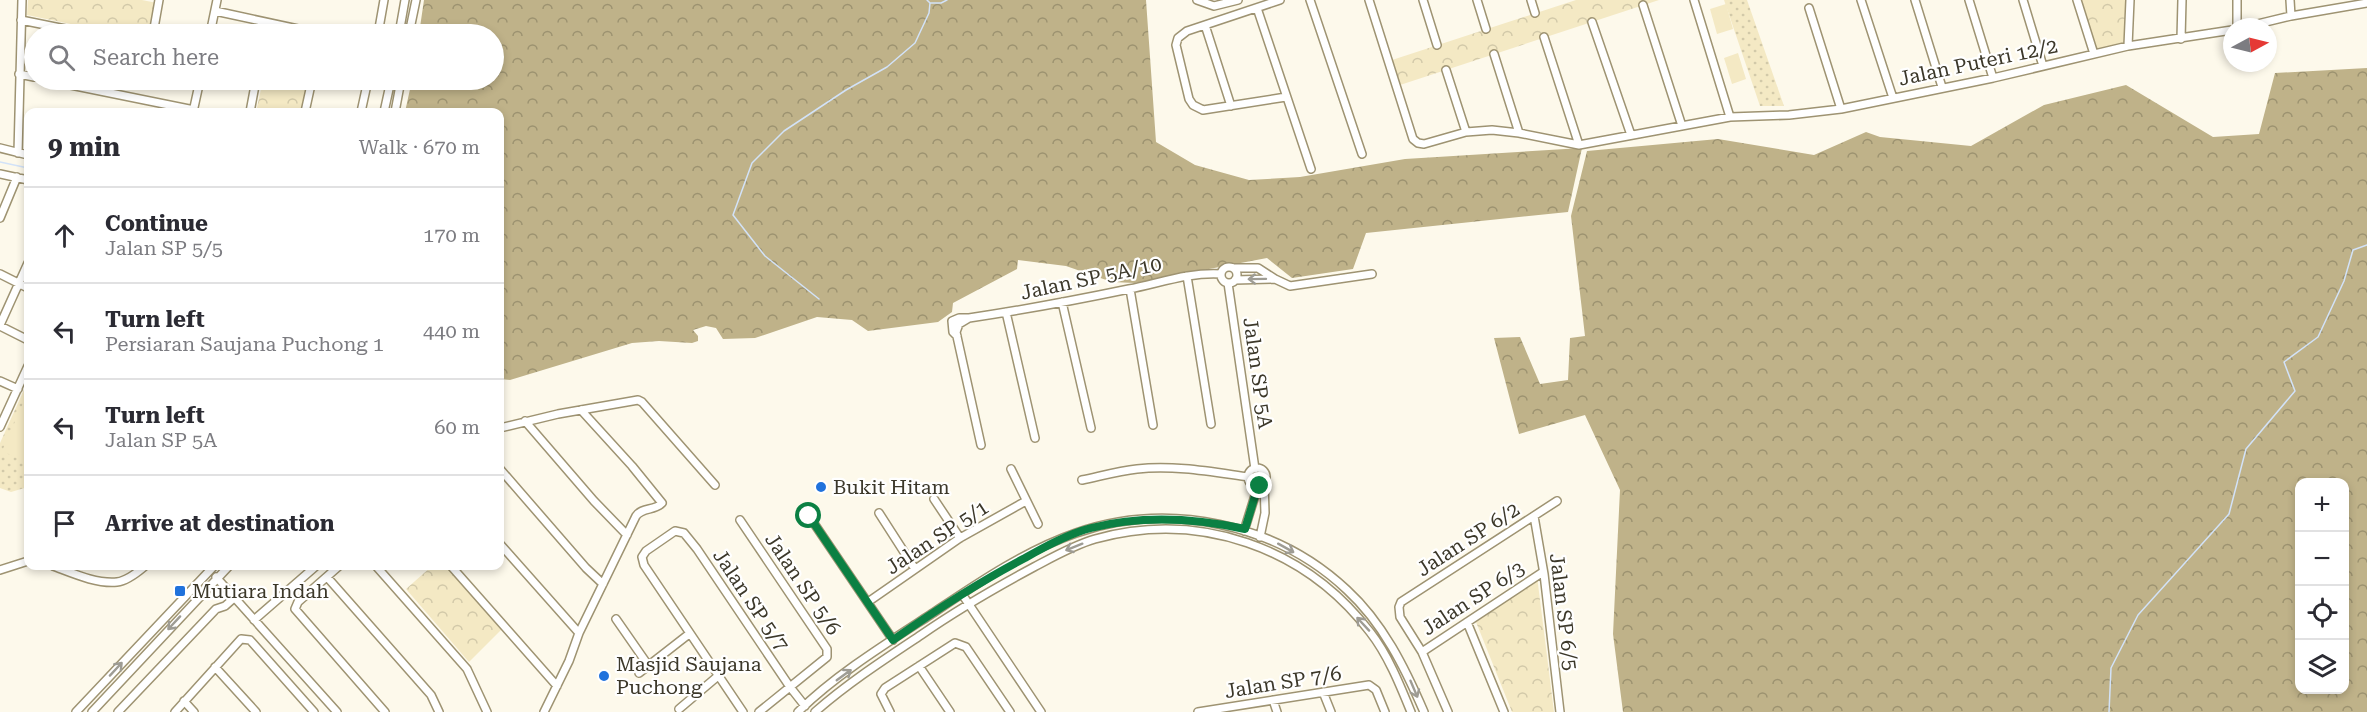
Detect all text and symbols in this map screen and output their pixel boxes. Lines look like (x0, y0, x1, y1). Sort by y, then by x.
north arrow (2223, 18, 2277, 72)
search box (24, 24, 504, 90)
street label: Jalan Puteri 12/2 (1896, 33, 2060, 91)
icon: search (45, 41, 78, 74)
text: Search here (93, 45, 219, 70)
text: 9 min (48, 132, 120, 162)
text: Walk · 670 m (359, 135, 480, 159)
text: Continue (105, 211, 208, 236)
icon: ahead (48, 219, 81, 252)
text: 170 m (423, 223, 480, 247)
text: Jalan SP 5/5 (105, 236, 223, 260)
street label: Jalan SP 5A/10 (1018, 251, 1164, 305)
one-way arrow (1248, 273, 1267, 285)
text: Turn left (105, 307, 205, 332)
icon: left (48, 315, 81, 348)
street label: Jalan SP 5A (1238, 316, 1278, 430)
text: 440 m (423, 319, 480, 343)
text: Persiaran Saujana Puchong 1 (105, 332, 384, 356)
text: Turn left (105, 403, 205, 428)
icon: left (48, 411, 81, 444)
text: 60 m (434, 415, 480, 439)
text: Jalan SP 5A (105, 428, 217, 452)
route end (1246, 472, 1272, 498)
place label: Bukit Hitam (833, 475, 950, 499)
map controls (2295, 478, 2349, 694)
button: + (2295, 478, 2349, 532)
marker: Bukit Hitam (814, 480, 828, 494)
street label: Jalan SP 5/1 (881, 495, 993, 579)
street label: Jalan SP 6/2 (1412, 497, 1524, 581)
route start (795, 502, 821, 528)
icon: arrive (48, 507, 81, 540)
text: Arrive at destination (105, 511, 334, 536)
street label: Jalan SP 5/6 (760, 528, 846, 640)
button: − (2295, 532, 2349, 586)
one-way arrow (1066, 542, 1084, 553)
one-way arrow (1276, 543, 1294, 554)
street label: Jalan SP 5/7 (708, 544, 794, 656)
street label: Jalan SP 6/5 (1545, 552, 1583, 672)
street label: Jalan SP 6/3 (1417, 556, 1529, 640)
place label: Mutiara Indah (192, 579, 329, 603)
marker: Mutiara Indah (173, 584, 187, 598)
button: locate (2295, 586, 2349, 640)
one-way arrow (167, 616, 182, 631)
one-way arrow (1356, 617, 1371, 632)
button: layers (2295, 640, 2349, 694)
place label: Masjid Saujana Puchong (616, 652, 762, 699)
street label: Jalan SP 7/6 (1223, 661, 1343, 703)
one-way arrow (109, 662, 123, 677)
marker: Masjid Saujana Puchong (597, 669, 611, 683)
one-way arrow (835, 669, 851, 681)
one-way arrow (1409, 679, 1420, 698)

